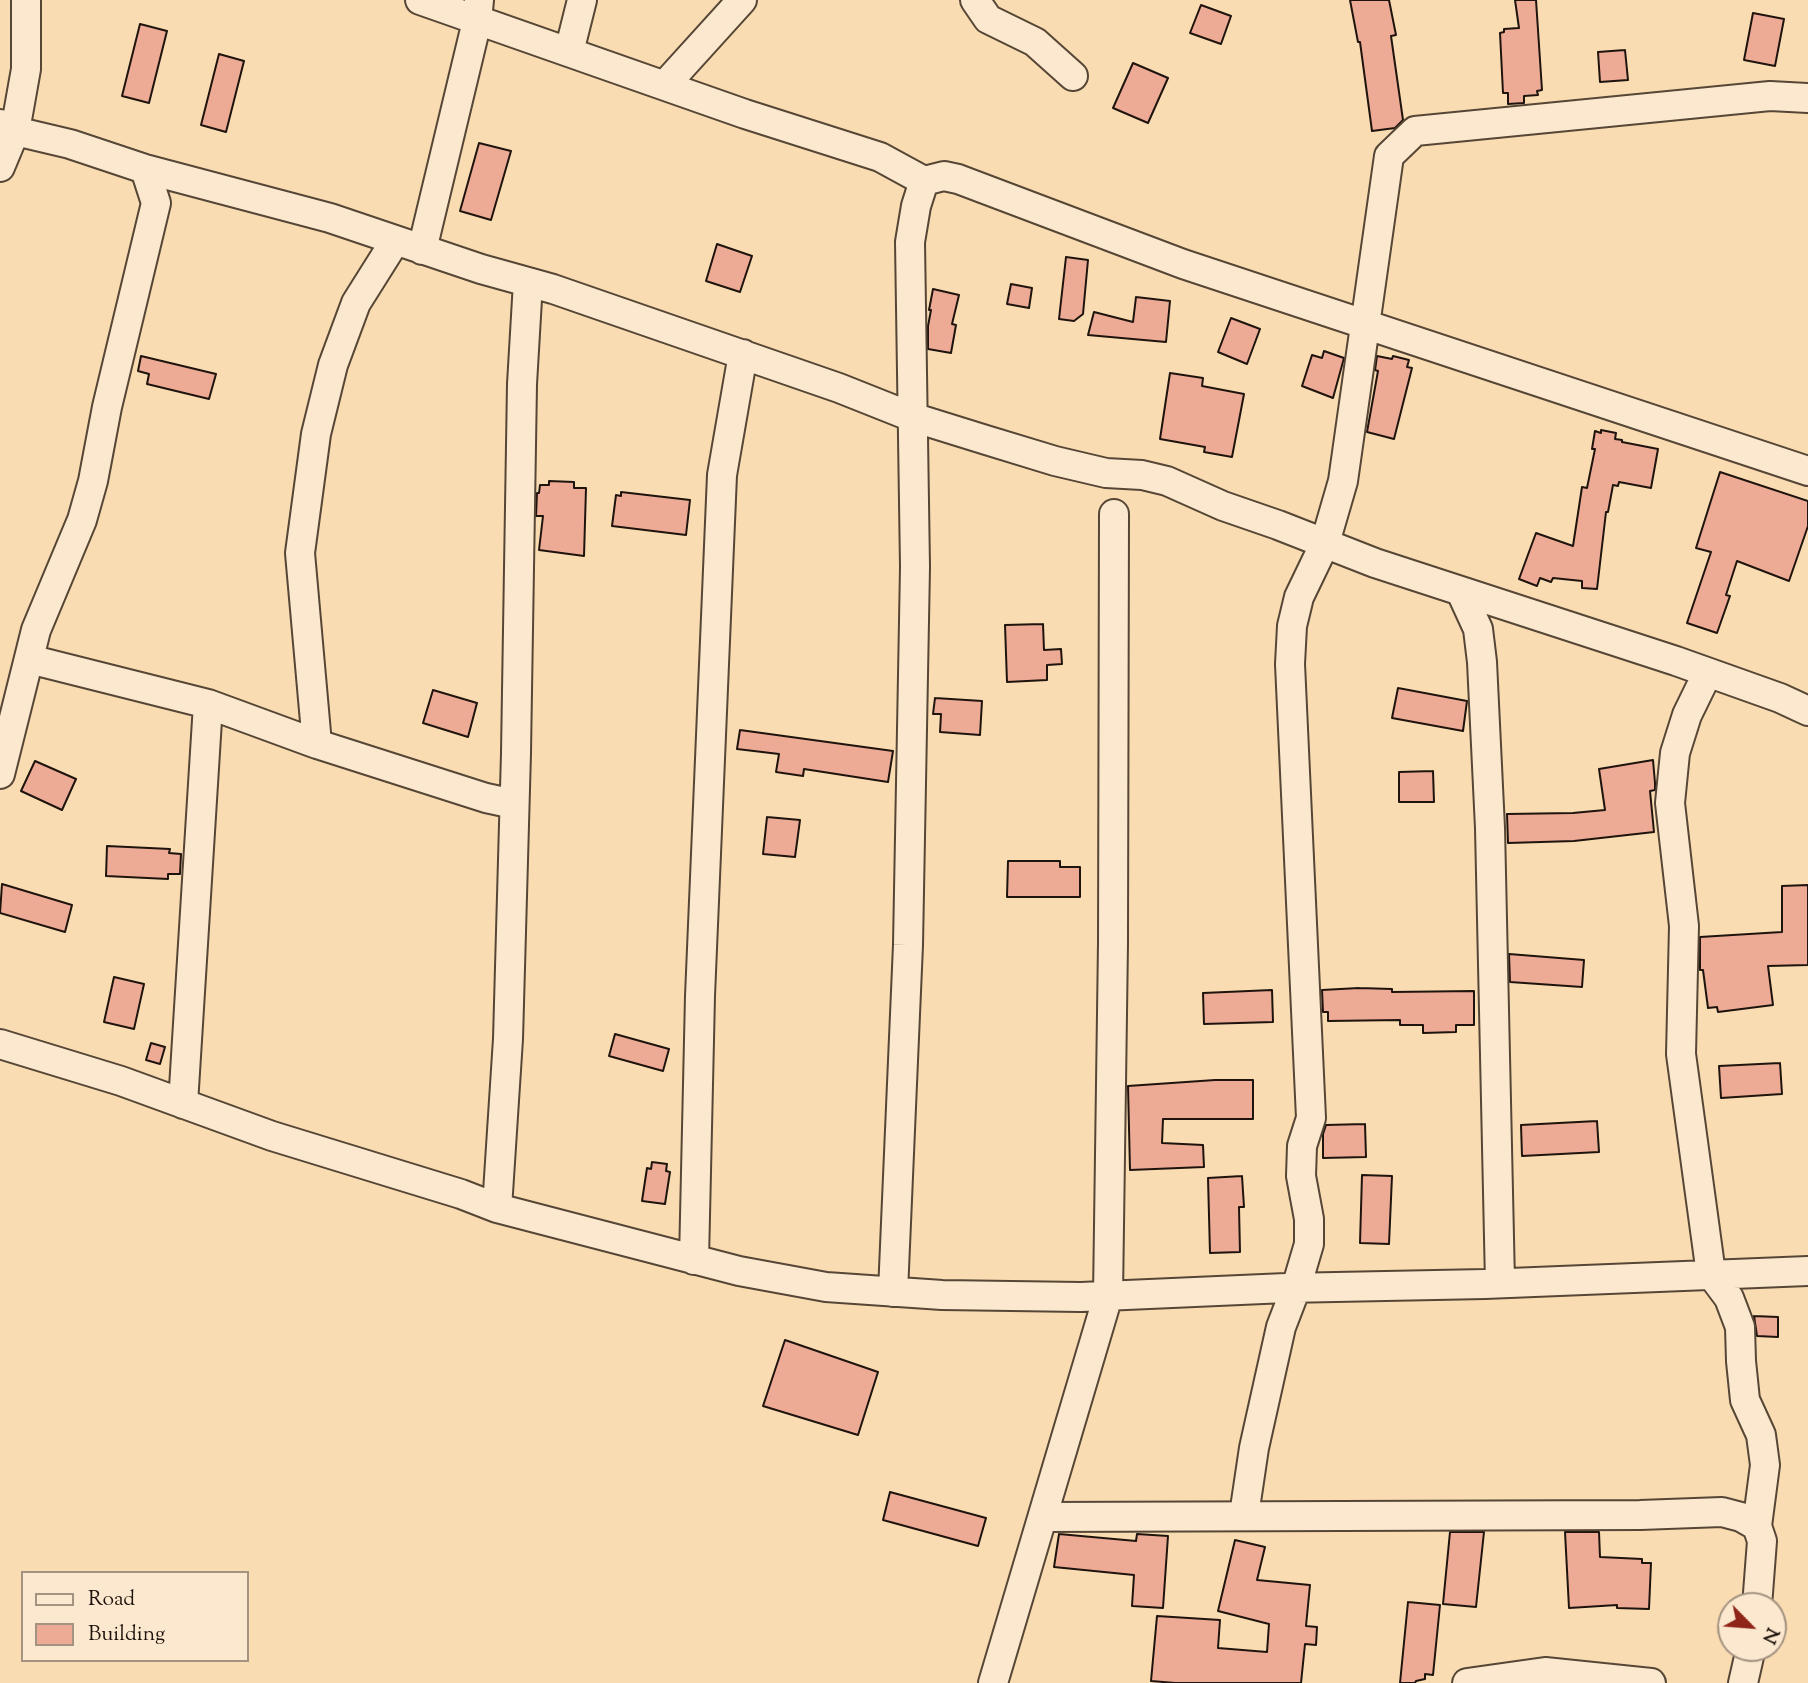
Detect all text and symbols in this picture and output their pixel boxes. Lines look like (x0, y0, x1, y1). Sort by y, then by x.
legend (21, 1571, 248, 1662)
text: Road (88, 1585, 135, 1615)
north arrow (1717, 1592, 1787, 1662)
text: Building (88, 1620, 165, 1650)
text: N (1754, 1623, 1785, 1648)

